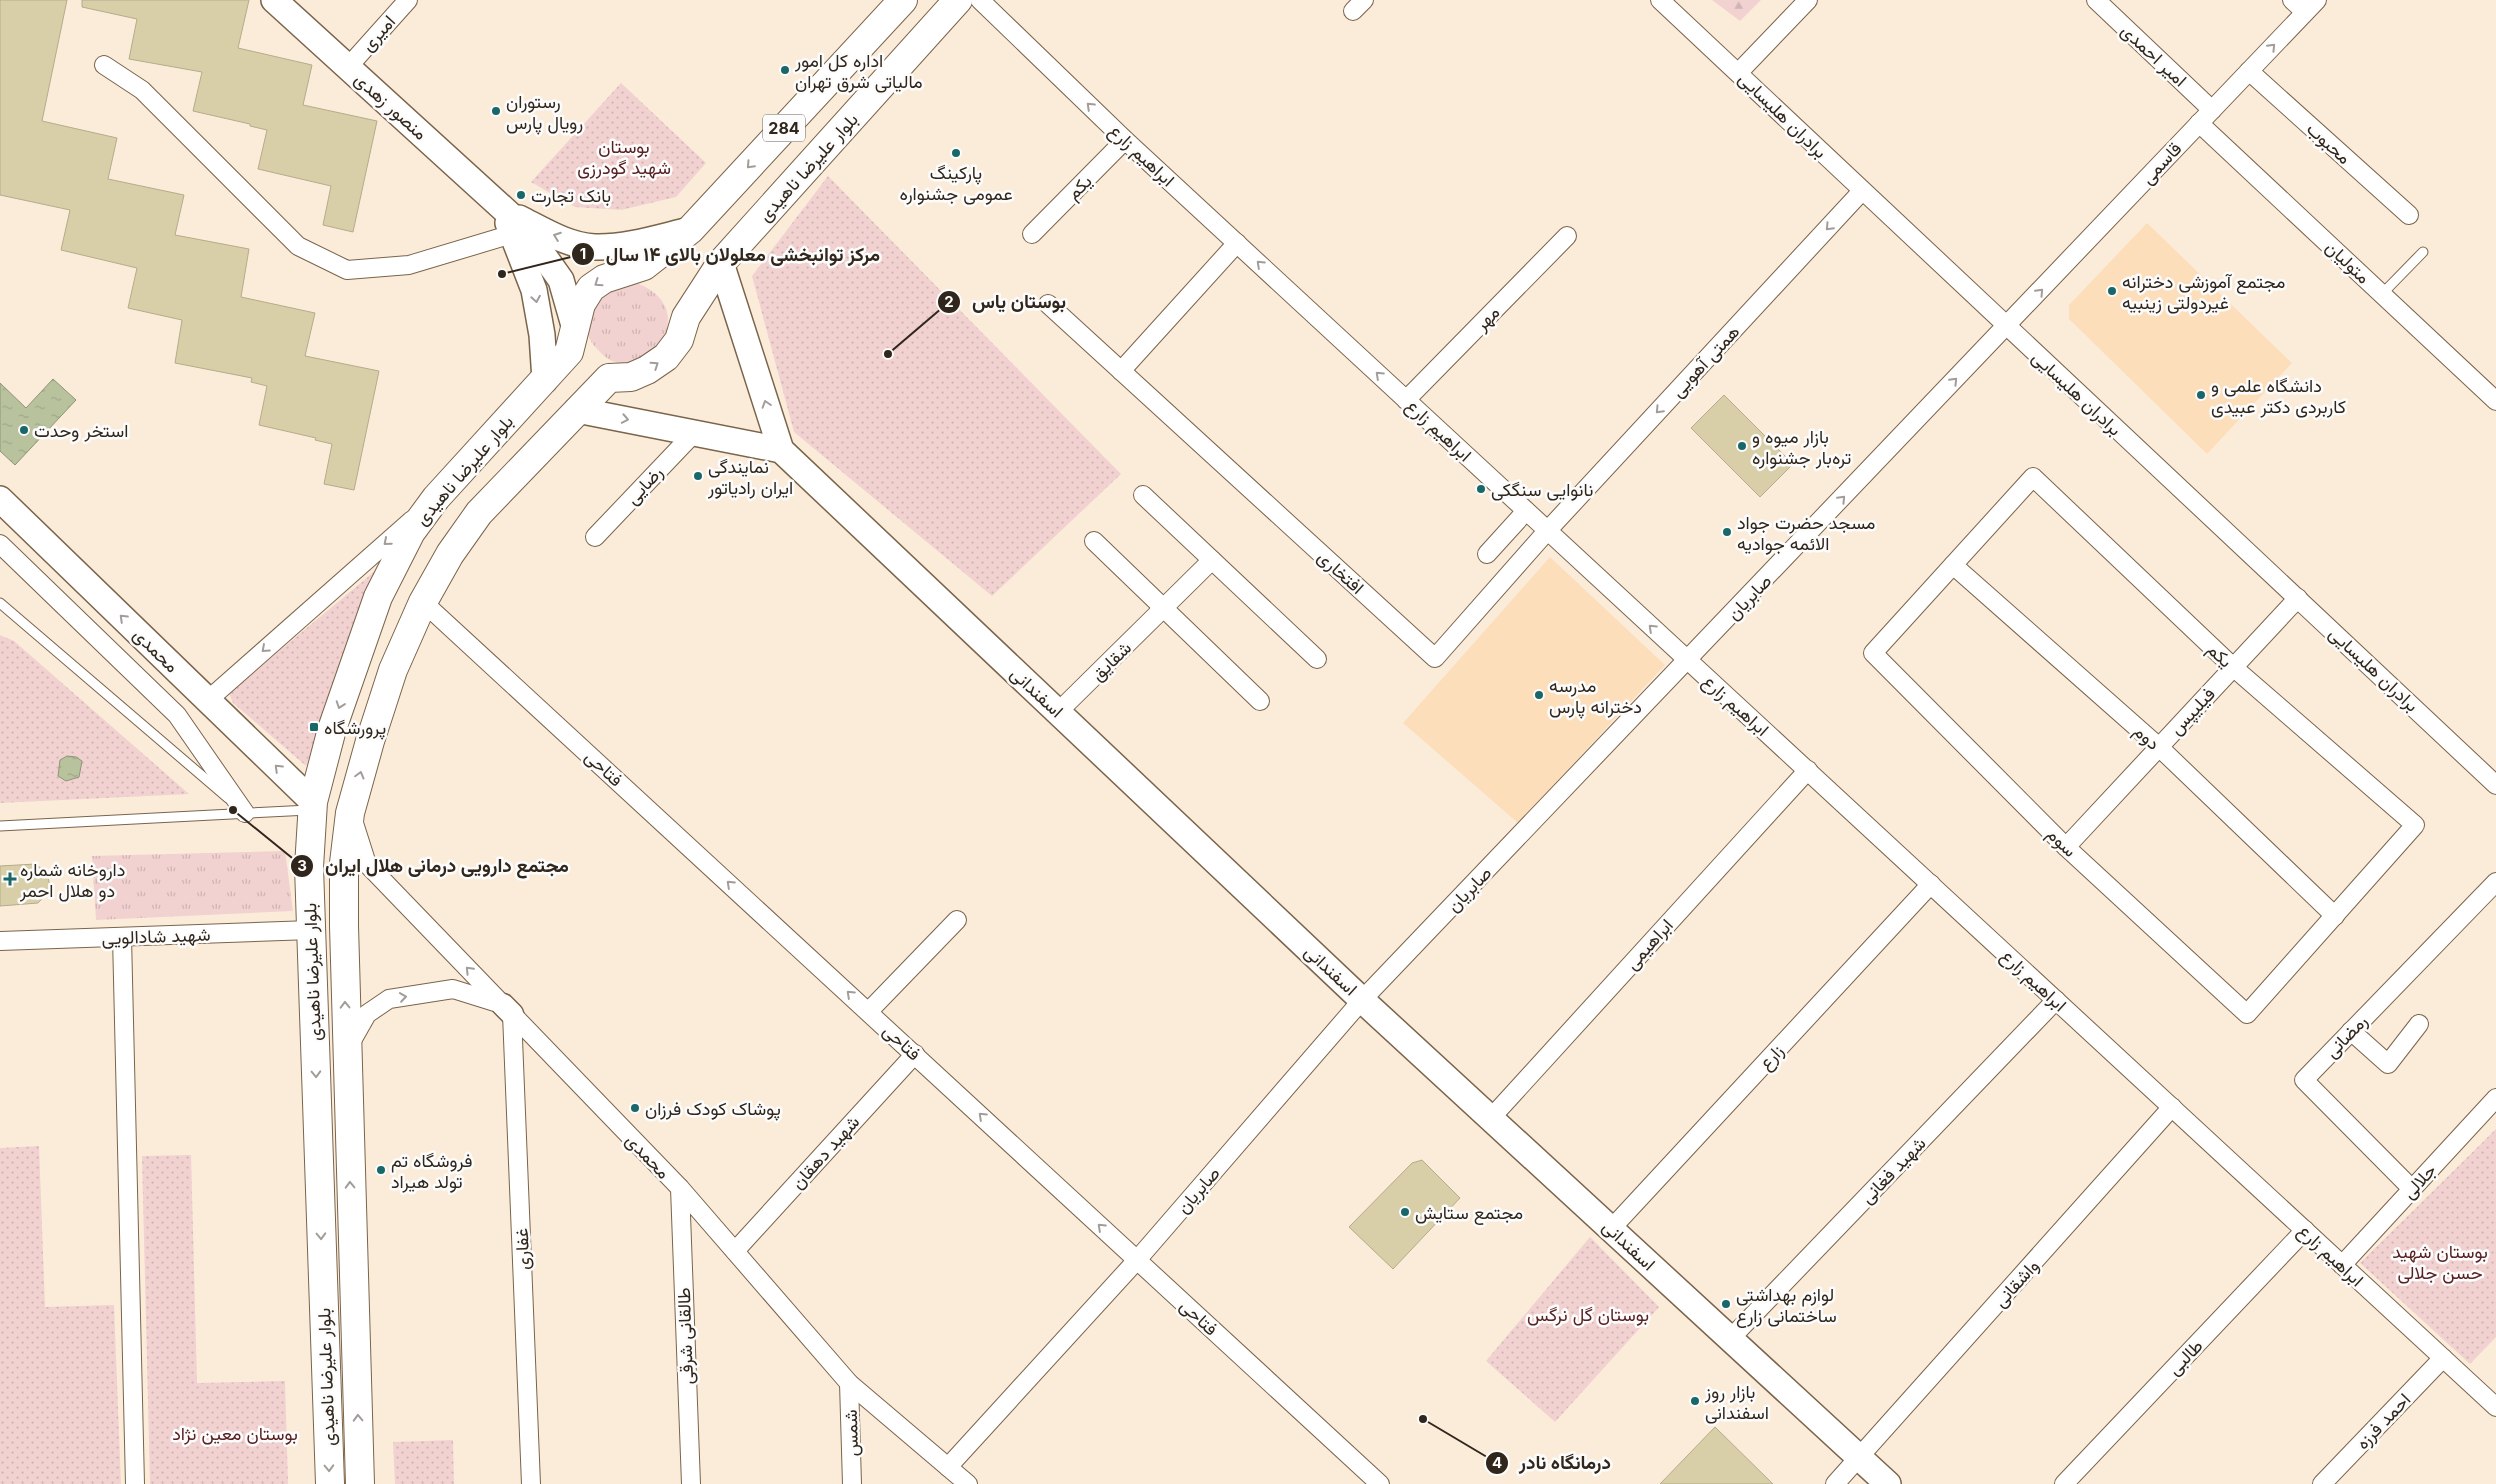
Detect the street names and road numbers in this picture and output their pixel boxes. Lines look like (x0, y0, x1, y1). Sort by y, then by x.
street label: امیری (357, 11, 400, 56)
street label: امیر احمدی (2116, 19, 2191, 91)
street label: منصور زهدی (350, 68, 431, 145)
street label: برادران هلیسایی (1734, 68, 1832, 163)
street label: بلوار علیرضا ناهیدی (754, 109, 863, 226)
road number: 284 (763, 115, 805, 142)
street label: محبوب (2302, 118, 2355, 169)
street label: ابراهیم زارع (1104, 120, 1179, 192)
street label: قاسمی (2136, 138, 2186, 189)
street label: یکم (1062, 170, 1097, 205)
street label: متولیان (2321, 236, 2374, 288)
street label: مهر (1470, 302, 1504, 336)
street label: همتی آهویی (1666, 321, 1744, 402)
street label: برادران هلیسایی (2027, 346, 2126, 440)
street label: ابراهیم زارع (1401, 395, 1476, 467)
street label: بلوار علیرضا ناهیدی (411, 411, 518, 530)
street label: رضایی (621, 462, 668, 509)
street label: افتخاری (1313, 546, 1368, 599)
street label: صابریان (1723, 570, 1776, 625)
street label: برادران هلیسایی (2324, 622, 2423, 716)
street label: محمدی (128, 624, 183, 677)
street label: شقایق (1087, 637, 1136, 686)
street label: یکم (2202, 638, 2237, 673)
street label: اسفندانی (1006, 663, 1068, 722)
street label: ابراهیم زارع (1697, 670, 1773, 741)
street label: فیلیپس (2165, 683, 2220, 740)
street label: دوم (2128, 720, 2164, 755)
street label: فتاحی (580, 745, 627, 791)
street label: سوم (2041, 823, 2081, 862)
street label: صابریان (1443, 862, 1496, 917)
street label: بلوار علیرضا ناهیدی (299, 903, 326, 1041)
street label: ابراهیمی (1621, 914, 1678, 974)
street label: شهید شادالویی (101, 924, 211, 949)
street label: اسفندانی (1300, 941, 1362, 1000)
street label: ابراهیم زارع (1996, 945, 2071, 1017)
street label: رمضانی (2321, 1010, 2372, 1062)
street label: فتاحی (878, 1019, 925, 1065)
street label: زارع (1754, 1040, 1789, 1075)
street label: شهید دهقان (787, 1111, 864, 1194)
street label: محمدی (621, 1129, 674, 1184)
street label: شهید فغانی (1856, 1132, 1931, 1208)
street label: جلالی (2398, 1159, 2441, 1203)
street label: صابریان (1172, 1163, 1225, 1218)
street label: اسفندانی (1598, 1216, 1660, 1275)
street label: ابراهیم زارع (2293, 1220, 2368, 1292)
street label: غفاری (511, 1228, 534, 1270)
street label: واشقانی (1989, 1255, 2044, 1312)
street label: طالقانی شرقی (673, 1287, 698, 1385)
street label: فتاحی (1175, 1294, 1222, 1340)
street label: بلوار علیرضا ناهیدی (313, 1308, 340, 1446)
street label: طالبی (2163, 1335, 2208, 1380)
street label: احمد فرزه (2351, 1389, 2415, 1454)
street label: شمس (840, 1409, 863, 1457)

